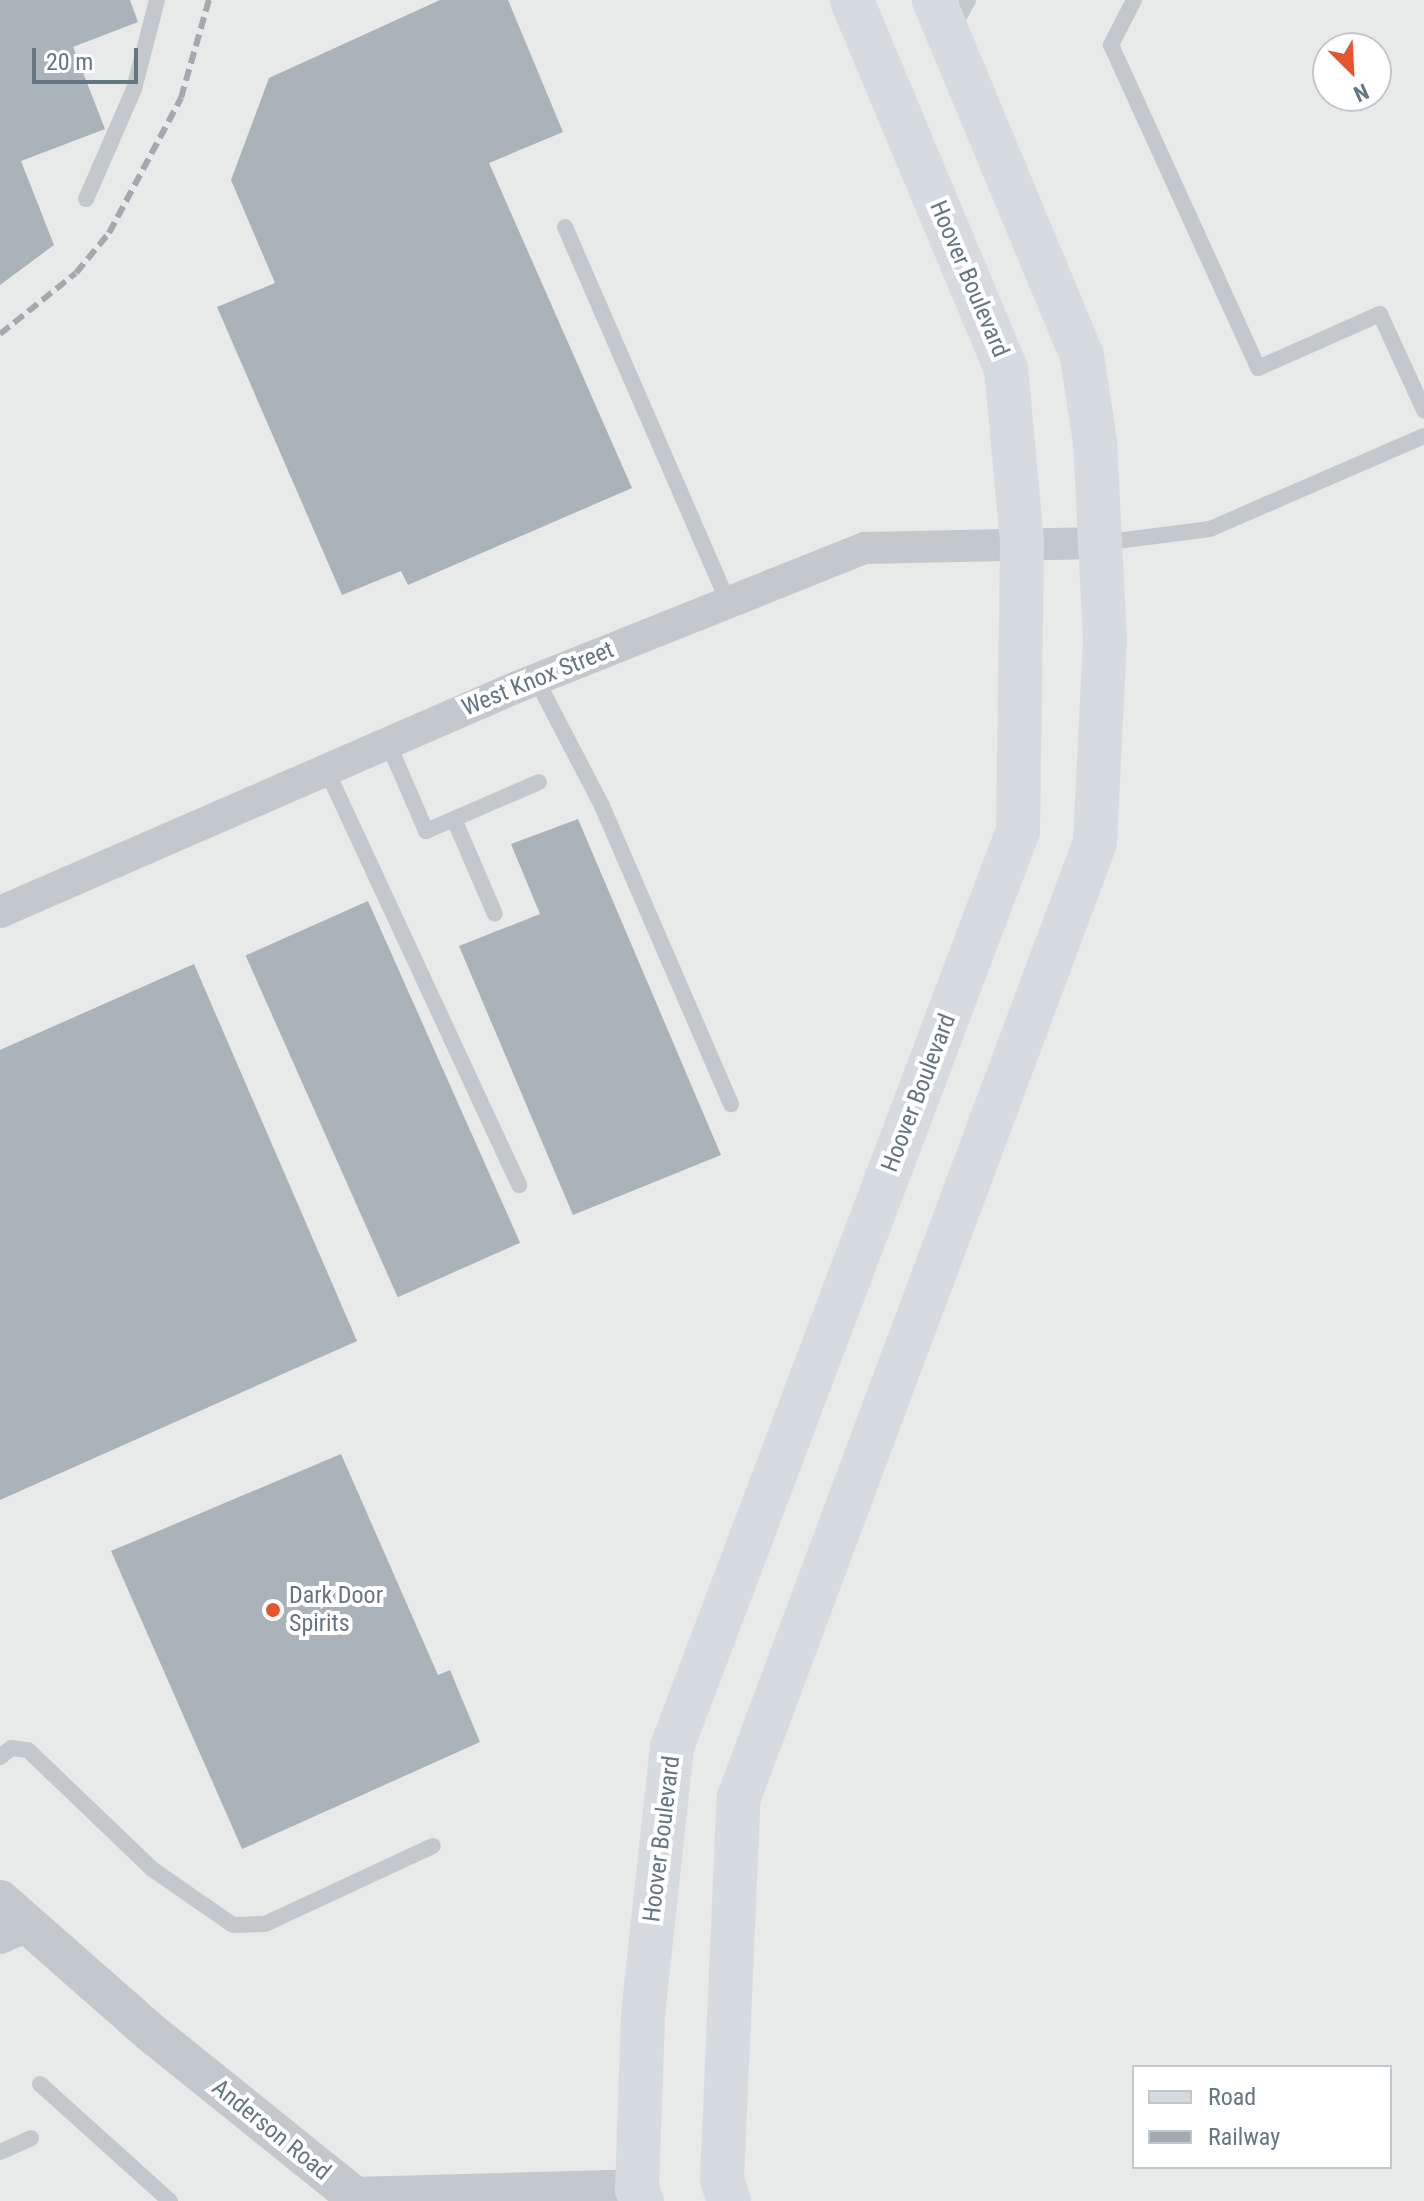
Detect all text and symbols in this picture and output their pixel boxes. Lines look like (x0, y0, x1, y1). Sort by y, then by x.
scale bar (36, 32, 142, 82)
north arrow (1312, 32, 1392, 112)
text: 20 m (46, 48, 93, 76)
text: N (1350, 78, 1372, 107)
street label: Hoover Boulevard (923, 197, 1015, 361)
street label: West Knox Street (458, 635, 618, 723)
street label: Hoover Boulevard (876, 1010, 962, 1176)
place label: Dark Door Spirits (289, 1582, 383, 1638)
marker: Dark Door Spirits (264, 1601, 282, 1619)
street label: Hoover Boulevard (638, 1754, 686, 1924)
legend (1132, 2065, 1392, 2169)
street label: Anderson Road (206, 2073, 336, 2187)
text: Road (1208, 2083, 1256, 2111)
text: Railway (1208, 2123, 1280, 2151)

